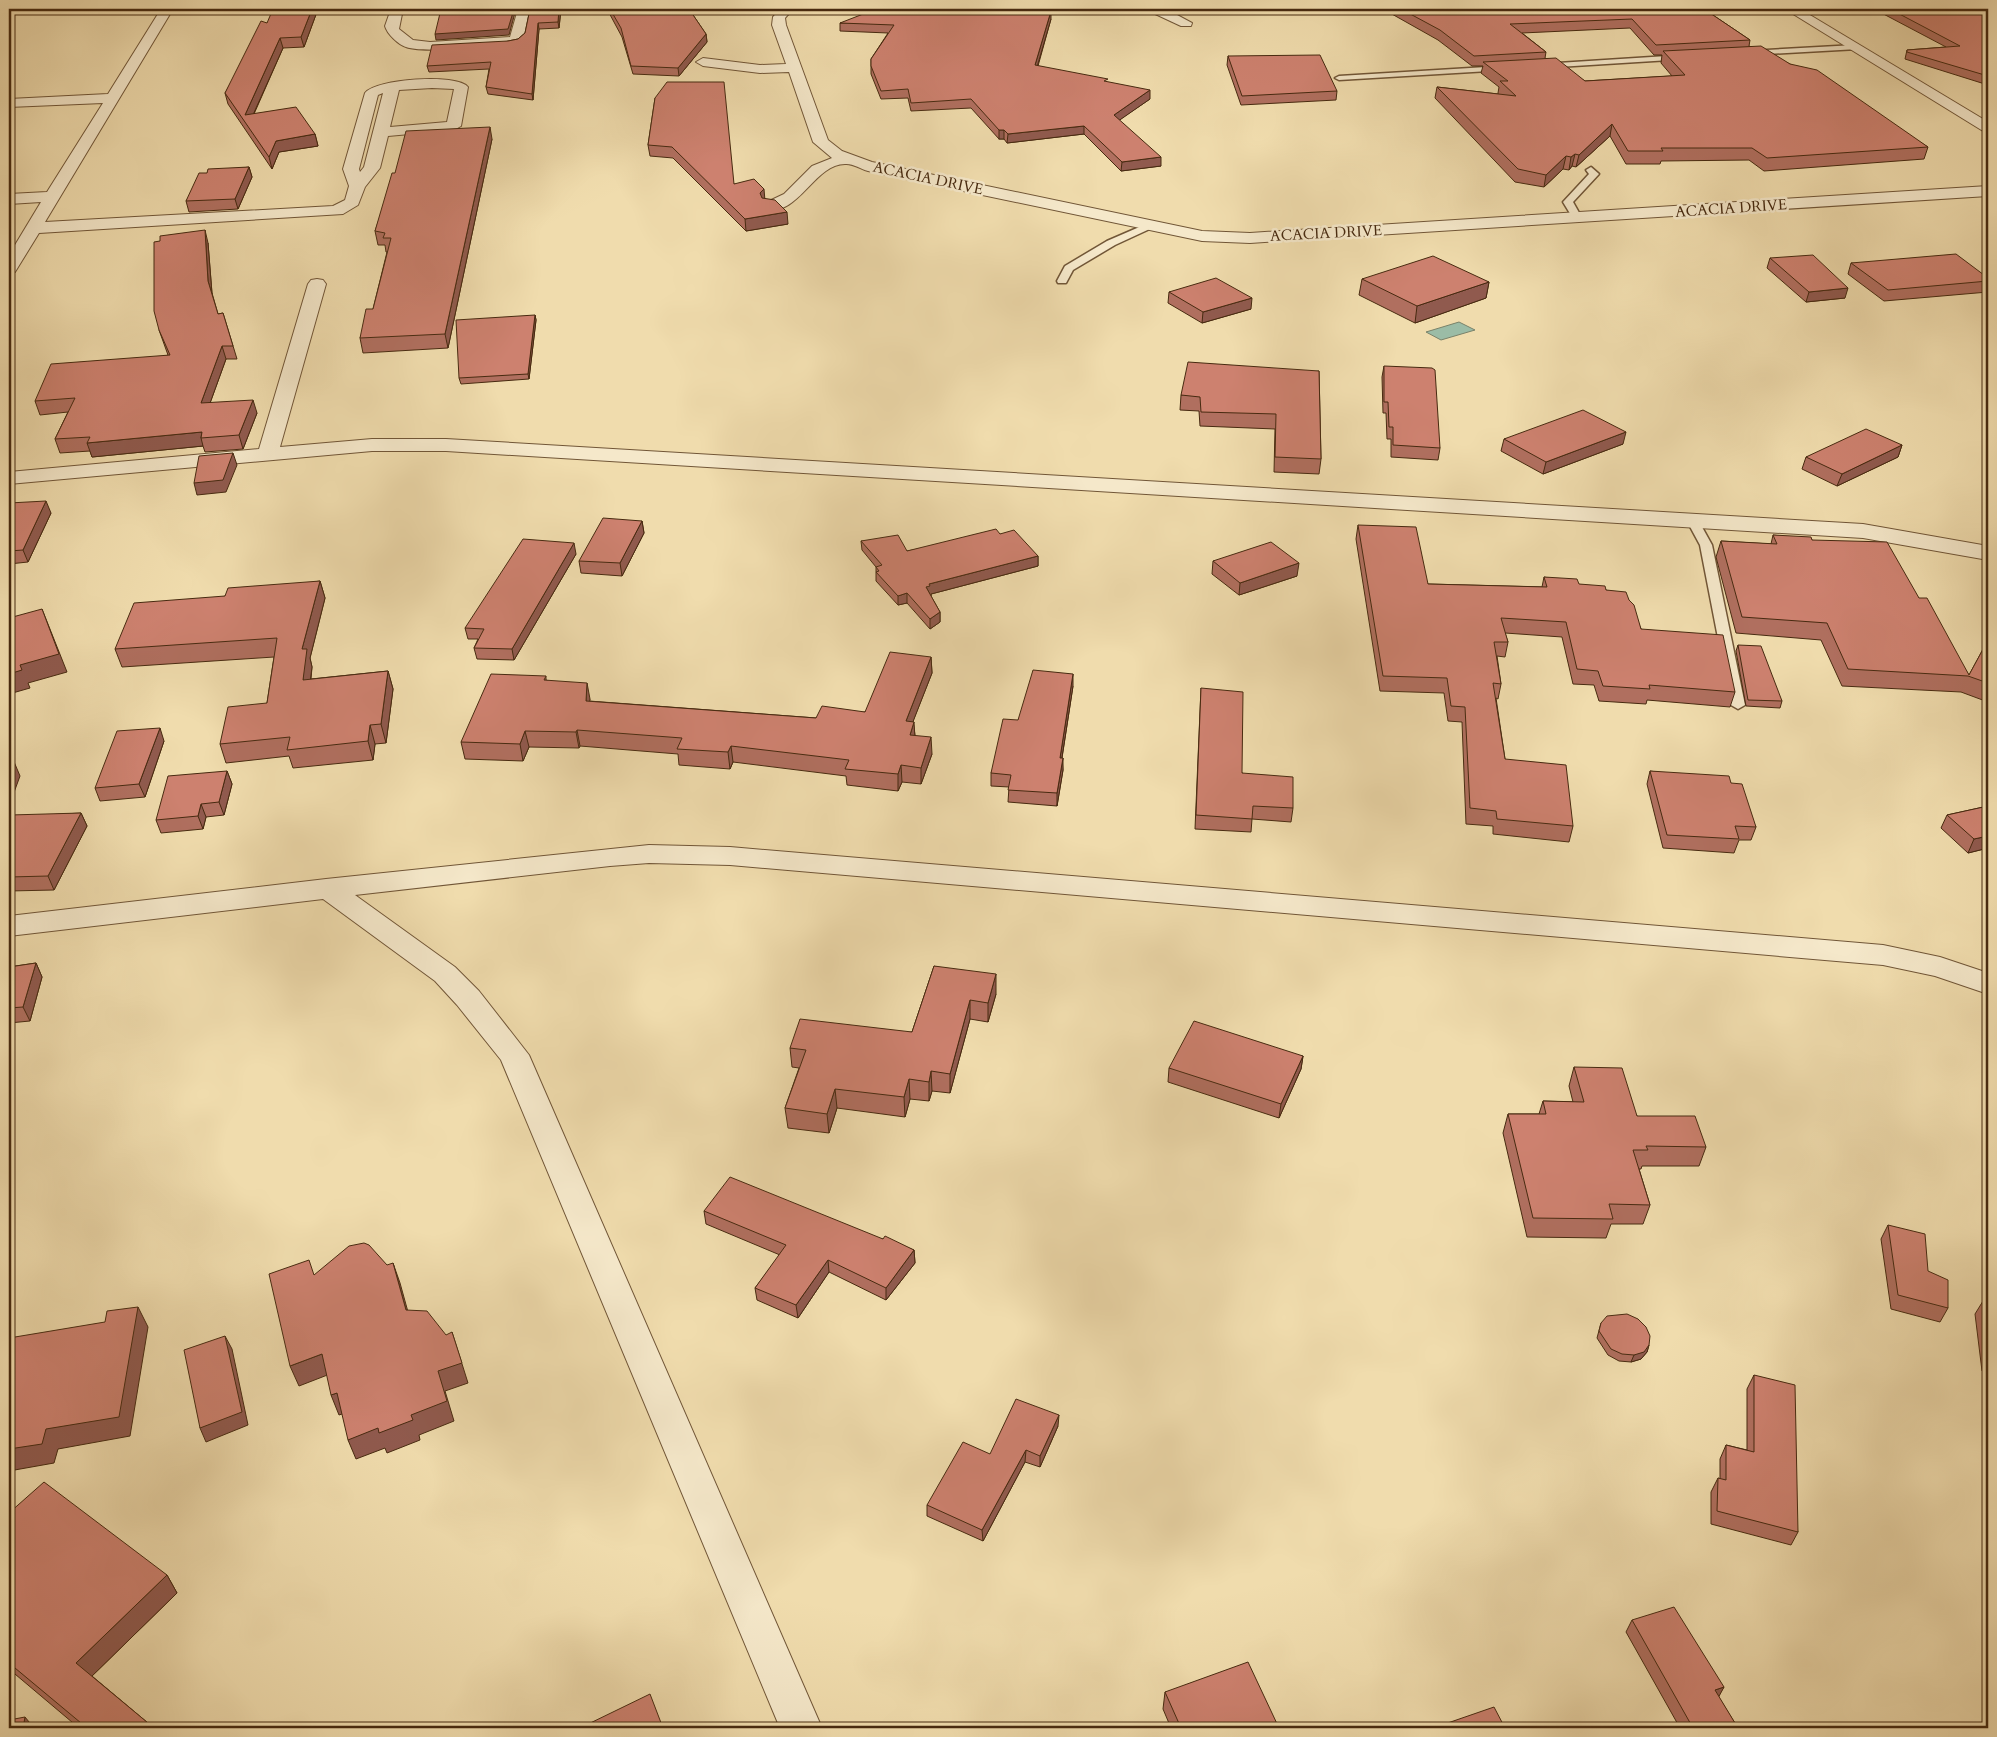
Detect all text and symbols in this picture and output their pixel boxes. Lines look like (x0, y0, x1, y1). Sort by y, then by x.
street label: ACACIA DRIVE (871, 157, 985, 199)
street label: ACACIA DRIVE (1674, 194, 1788, 222)
street label: ACACIA DRIVE (1270, 220, 1382, 246)

